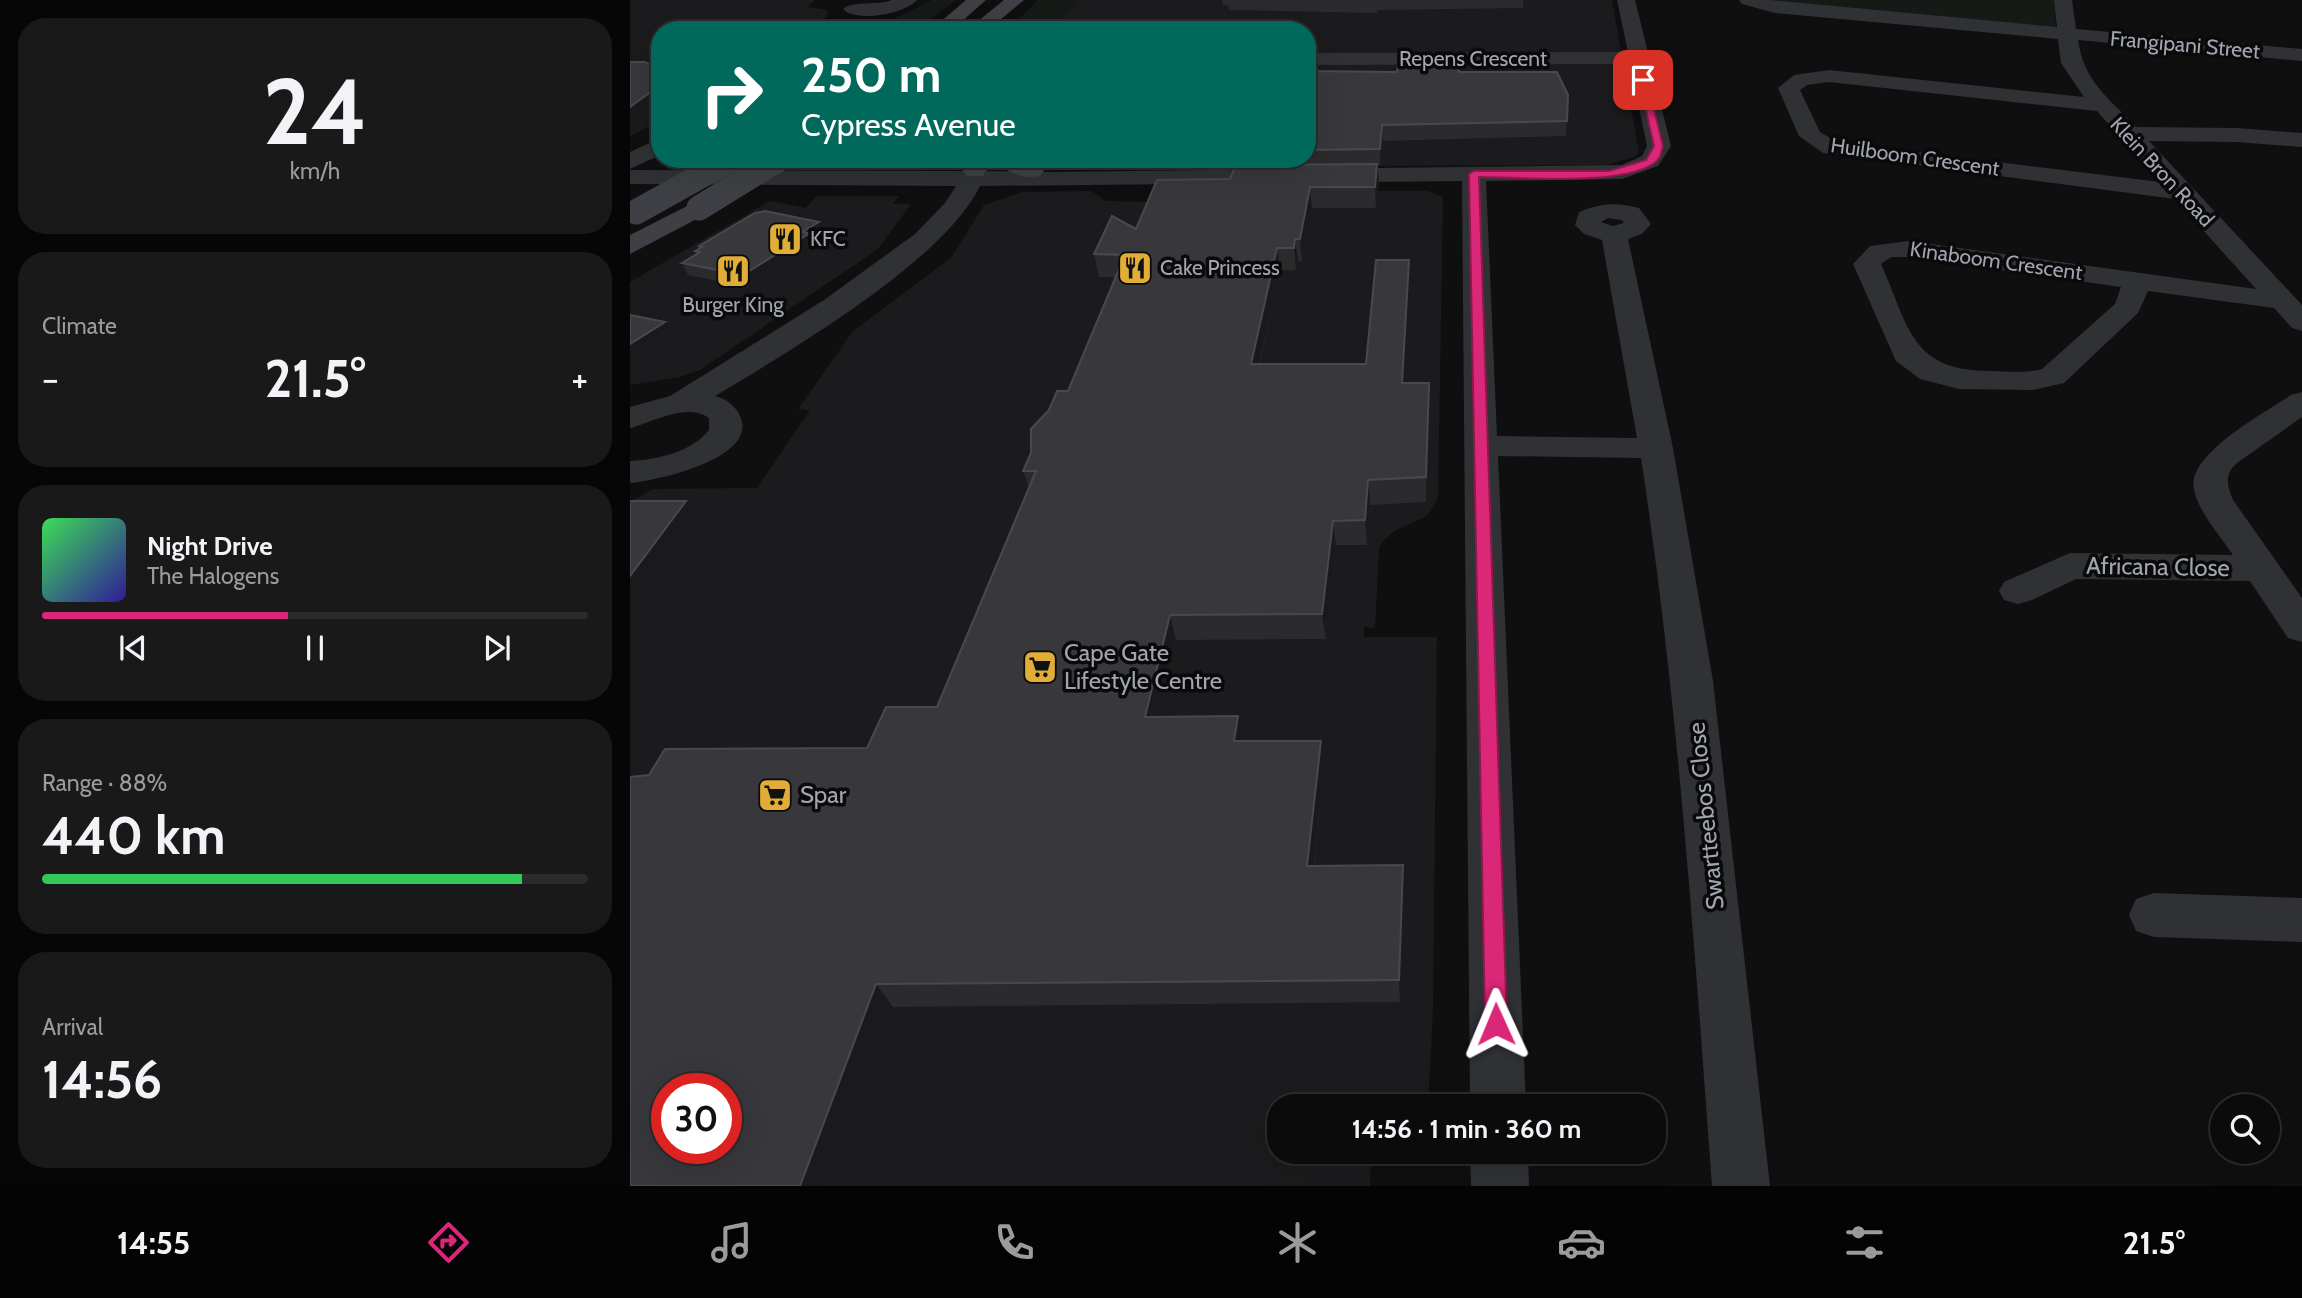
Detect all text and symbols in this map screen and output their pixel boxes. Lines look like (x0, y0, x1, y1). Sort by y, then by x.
street label: Frangipani Street (2109, 25, 2261, 64)
text: 250 m (801, 45, 941, 104)
street label: Repens Crescent (1399, 46, 1547, 71)
icon: right (686, 49, 777, 140)
pin (1613, 50, 1673, 110)
text: 24 (263, 56, 367, 167)
icon: arrive (1624, 61, 1662, 99)
text: Cypress Avenue (801, 105, 1016, 144)
street label: Klein Bron Road (2105, 112, 2220, 232)
street label: Huilboom Crescent (1829, 132, 2001, 181)
text: km/h (290, 157, 340, 185)
restaurant icon: KFC (766, 220, 804, 258)
place label: KFC (810, 226, 846, 251)
street label: Kinaboom Crescent (1908, 236, 2084, 285)
restaurant icon: Cake Princess (1116, 249, 1154, 287)
restaurant icon: Burger King (714, 252, 752, 290)
place label: Cake Princess (1160, 255, 1280, 280)
place label: Burger King (682, 292, 784, 317)
text: Climate (42, 312, 117, 340)
text: 21.5° (264, 347, 366, 410)
text: − (42, 355, 59, 402)
text: + (571, 355, 588, 402)
text: Night Drive (147, 530, 273, 562)
street label: Africana Close (2086, 551, 2230, 582)
text: The Halogens (147, 562, 279, 590)
icon: previous (114, 629, 152, 667)
icon: pause (296, 629, 334, 667)
icon: next (478, 629, 516, 667)
place label: Cape Gate Lifestyle Centre (1064, 638, 1222, 695)
supermarket icon: Cape Gate Lifestyle Centre (1021, 648, 1059, 686)
street label: Swartteebos Close (1681, 721, 1730, 911)
text: Range · 88% (42, 769, 167, 797)
supermarket icon: Spar (756, 776, 794, 814)
place label: Spar (800, 780, 847, 809)
text: 440 km (42, 804, 225, 867)
position arrow (1459, 987, 1533, 1061)
text: Arrival (42, 1013, 103, 1041)
text: 14:56 (42, 1048, 162, 1111)
speed limit sign: 30 (651, 1073, 742, 1164)
map controls (2210, 1094, 2280, 1164)
button: search (2210, 1094, 2280, 1164)
text: 14:56 · 1 min · 360 m (1352, 1113, 1581, 1145)
icon: directions (424, 1218, 473, 1267)
icon: music (707, 1218, 756, 1267)
icon: phone (990, 1218, 1039, 1267)
icon: climate (1273, 1218, 1322, 1267)
icon: car (1557, 1218, 1606, 1267)
icon: filters (1840, 1218, 1889, 1267)
text: 14:55 (117, 1223, 190, 1262)
text: 21.5° (2123, 1223, 2185, 1262)

